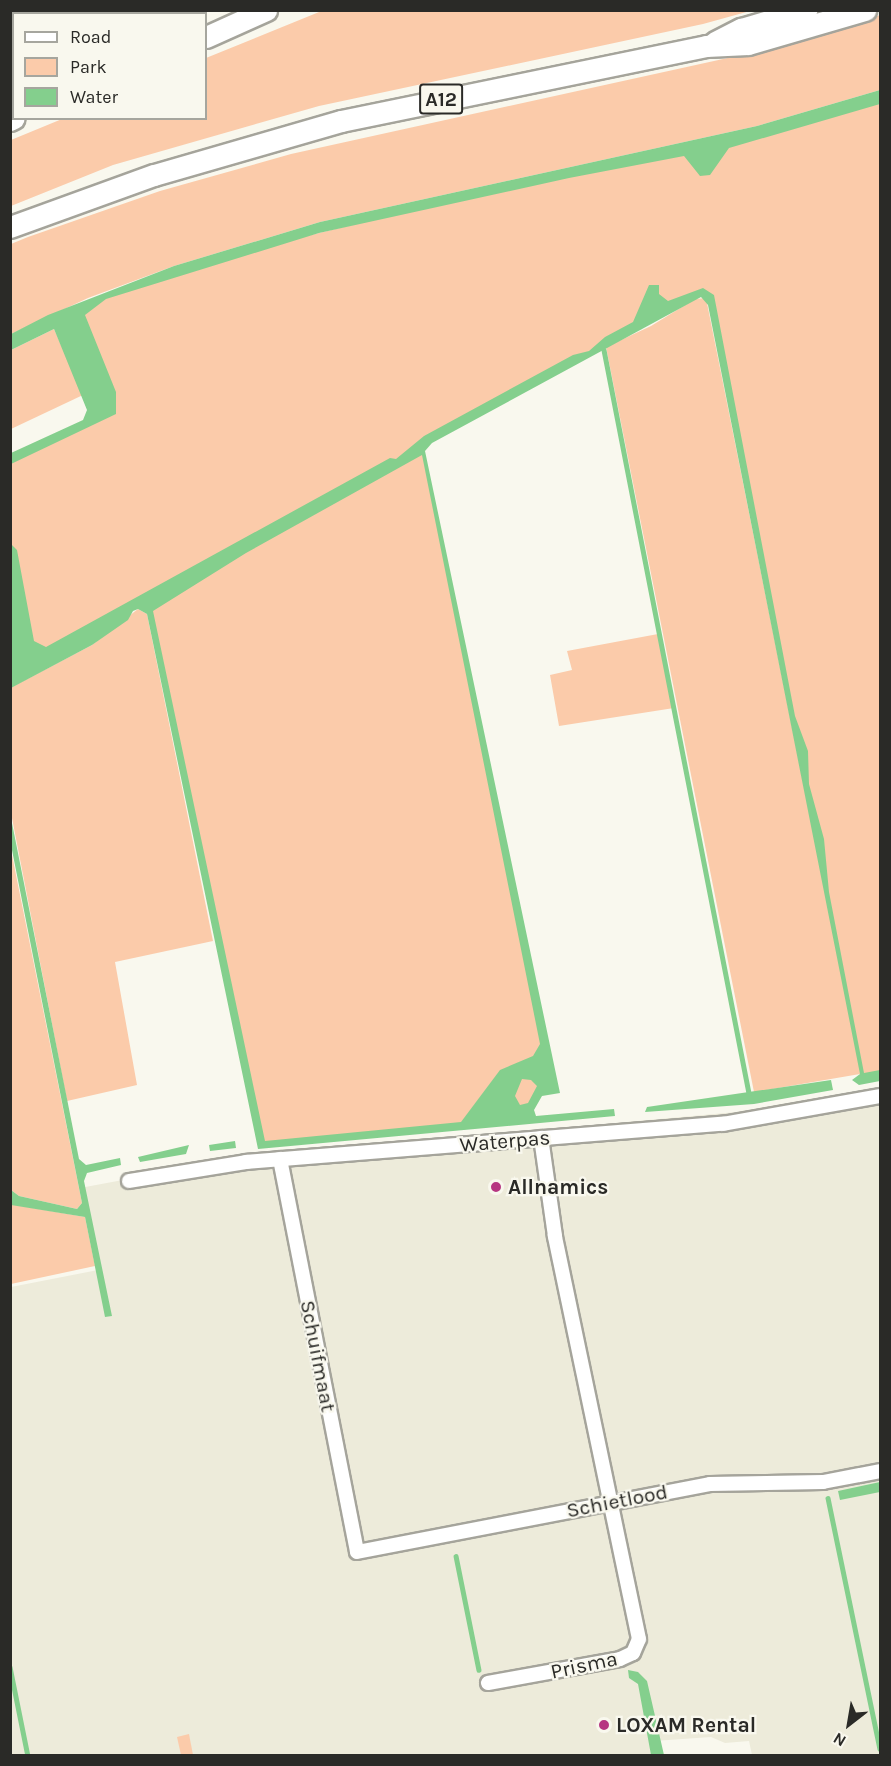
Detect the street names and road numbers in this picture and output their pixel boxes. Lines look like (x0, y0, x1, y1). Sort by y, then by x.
road number: A12 (418, 82, 464, 116)
street label: Waterpas (459, 1124, 551, 1158)
street label: Schuifmaat (295, 1298, 341, 1414)
street label: Schietlood (564, 1479, 670, 1523)
street label: Prisma (548, 1646, 620, 1684)

